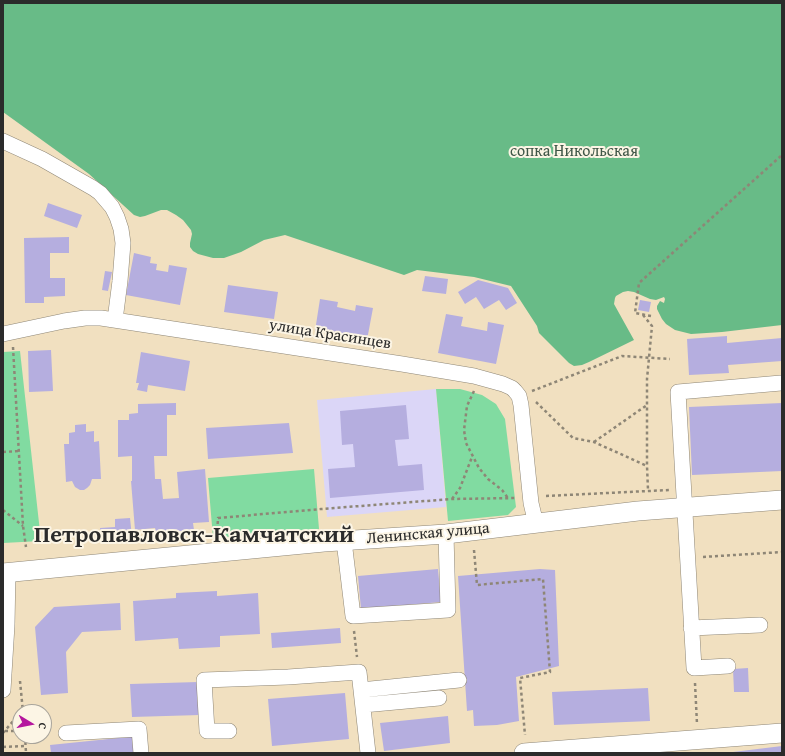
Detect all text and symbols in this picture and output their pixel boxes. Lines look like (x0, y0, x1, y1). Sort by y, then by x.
park label: сопка Никольская (510, 142, 638, 162)
street label: улица Красинцев (268, 316, 392, 354)
street label: Ленинская улица (366, 519, 490, 549)
district label: Петропавловск-Камчатский (34, 522, 354, 550)
north arrow (12, 704, 52, 744)
text: С (34, 721, 51, 730)

